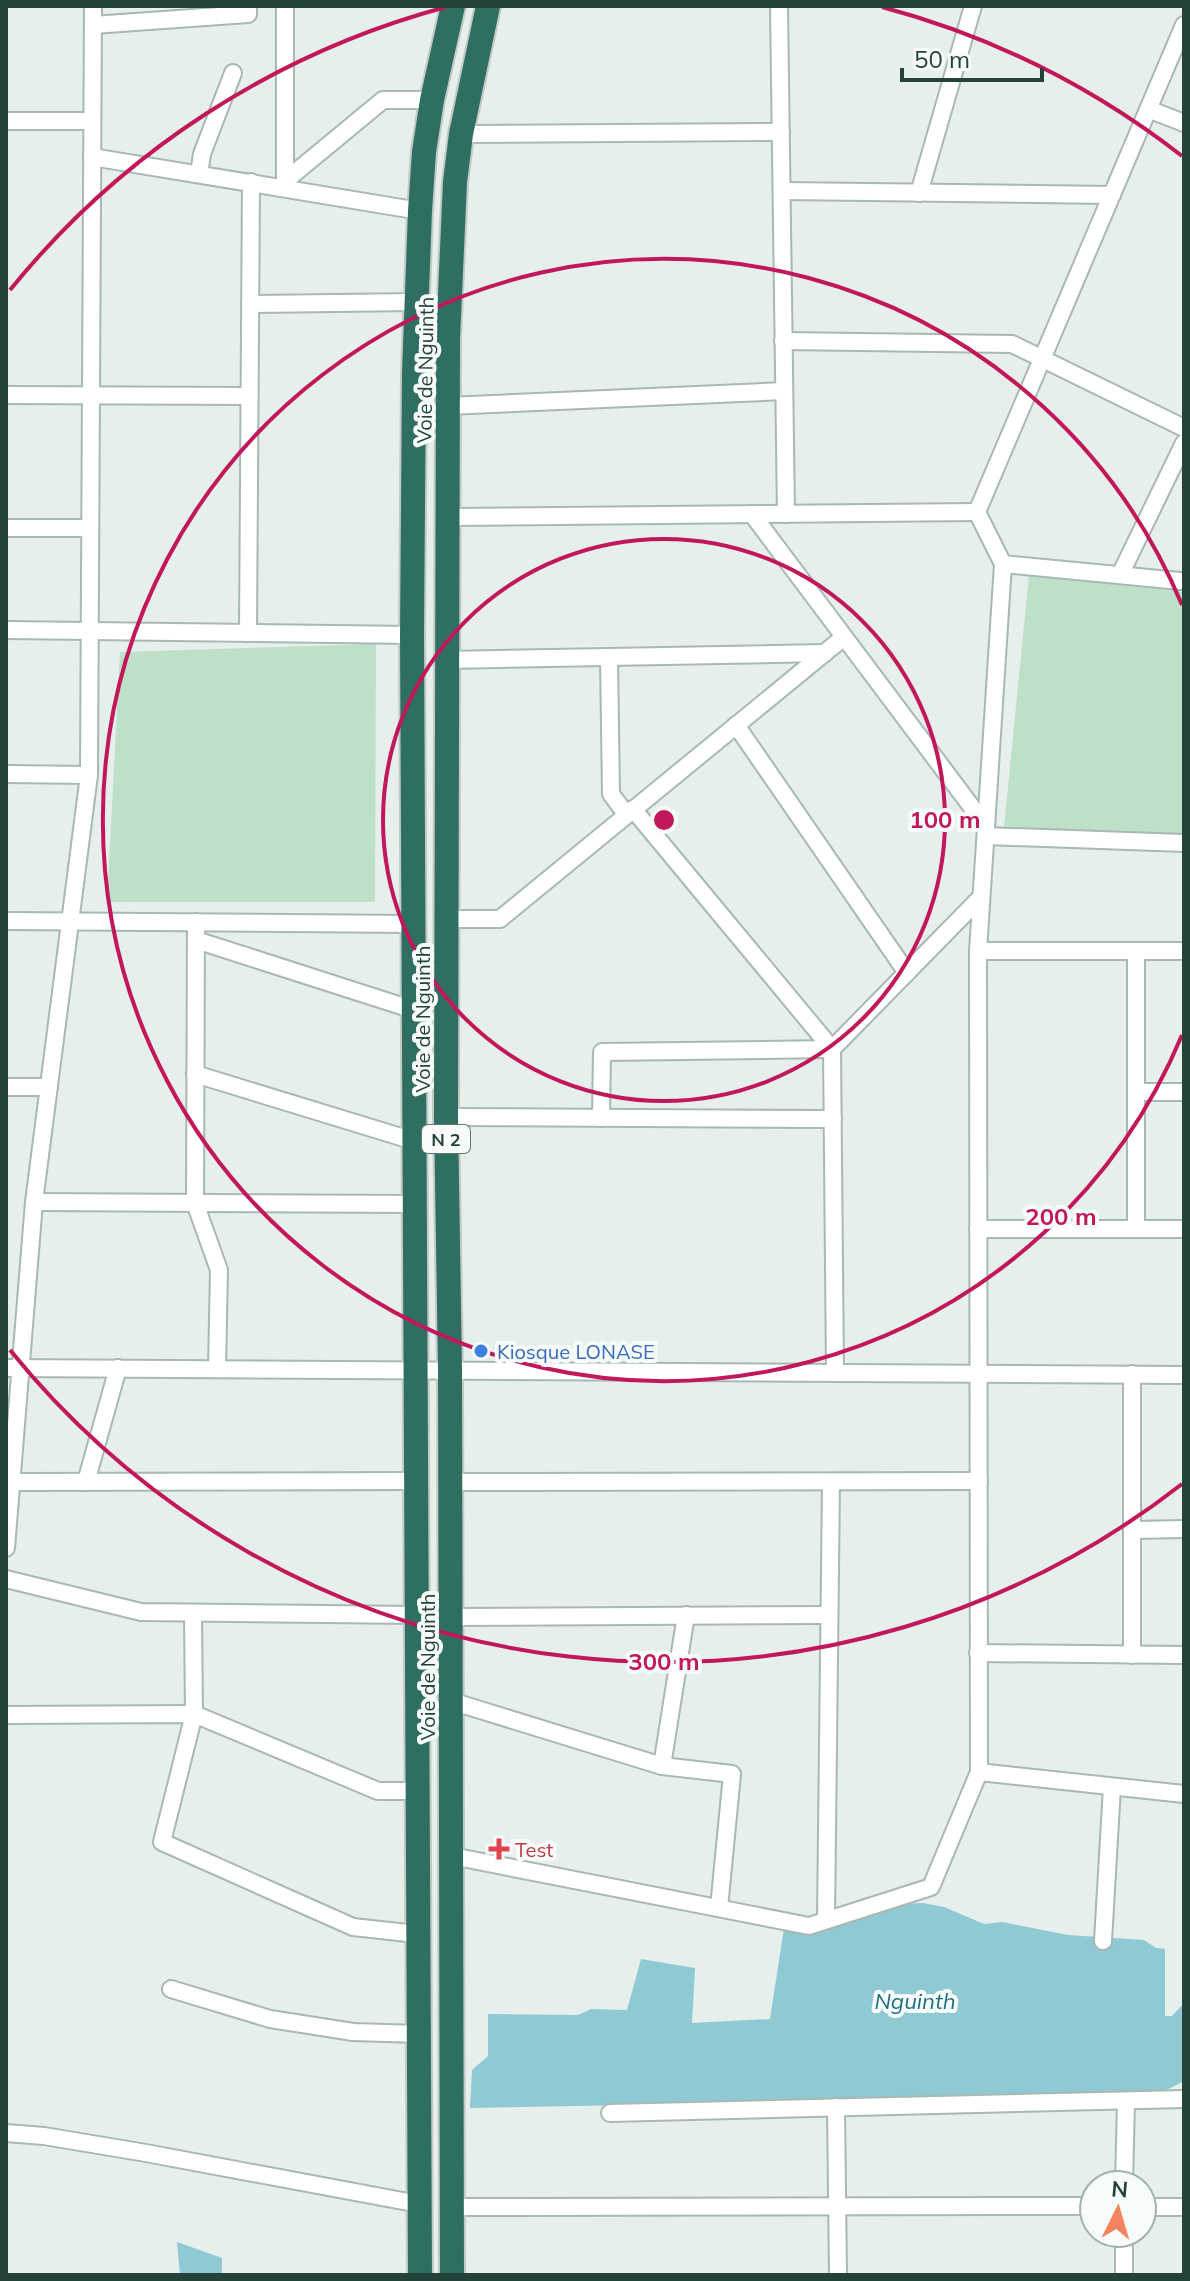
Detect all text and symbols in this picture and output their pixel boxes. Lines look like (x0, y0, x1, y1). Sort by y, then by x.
scale bar (902, 32, 1042, 82)
text: 50 m (914, 44, 970, 74)
street label: Voie de Nguinth (411, 296, 439, 444)
text: 100 m (909, 804, 981, 834)
centre of rings (650, 806, 678, 834)
street label: Voie de Nguinth (410, 946, 435, 1092)
road number: N 2 (422, 1125, 470, 1153)
text: 200 m (1025, 1201, 1097, 1231)
place label: Kiosque LONASE (497, 1339, 655, 1364)
marker: Kiosque LONASE (472, 1342, 490, 1360)
street label: Voie de Nguinth (415, 1594, 440, 1740)
text: 300 m (628, 1646, 700, 1676)
place label: Test (515, 1837, 553, 1862)
marker: Test (490, 1840, 508, 1858)
water label: Nguinth (874, 1987, 956, 2015)
north arrow (1078, 2169, 1158, 2249)
text: N (1110, 2174, 1129, 2204)

